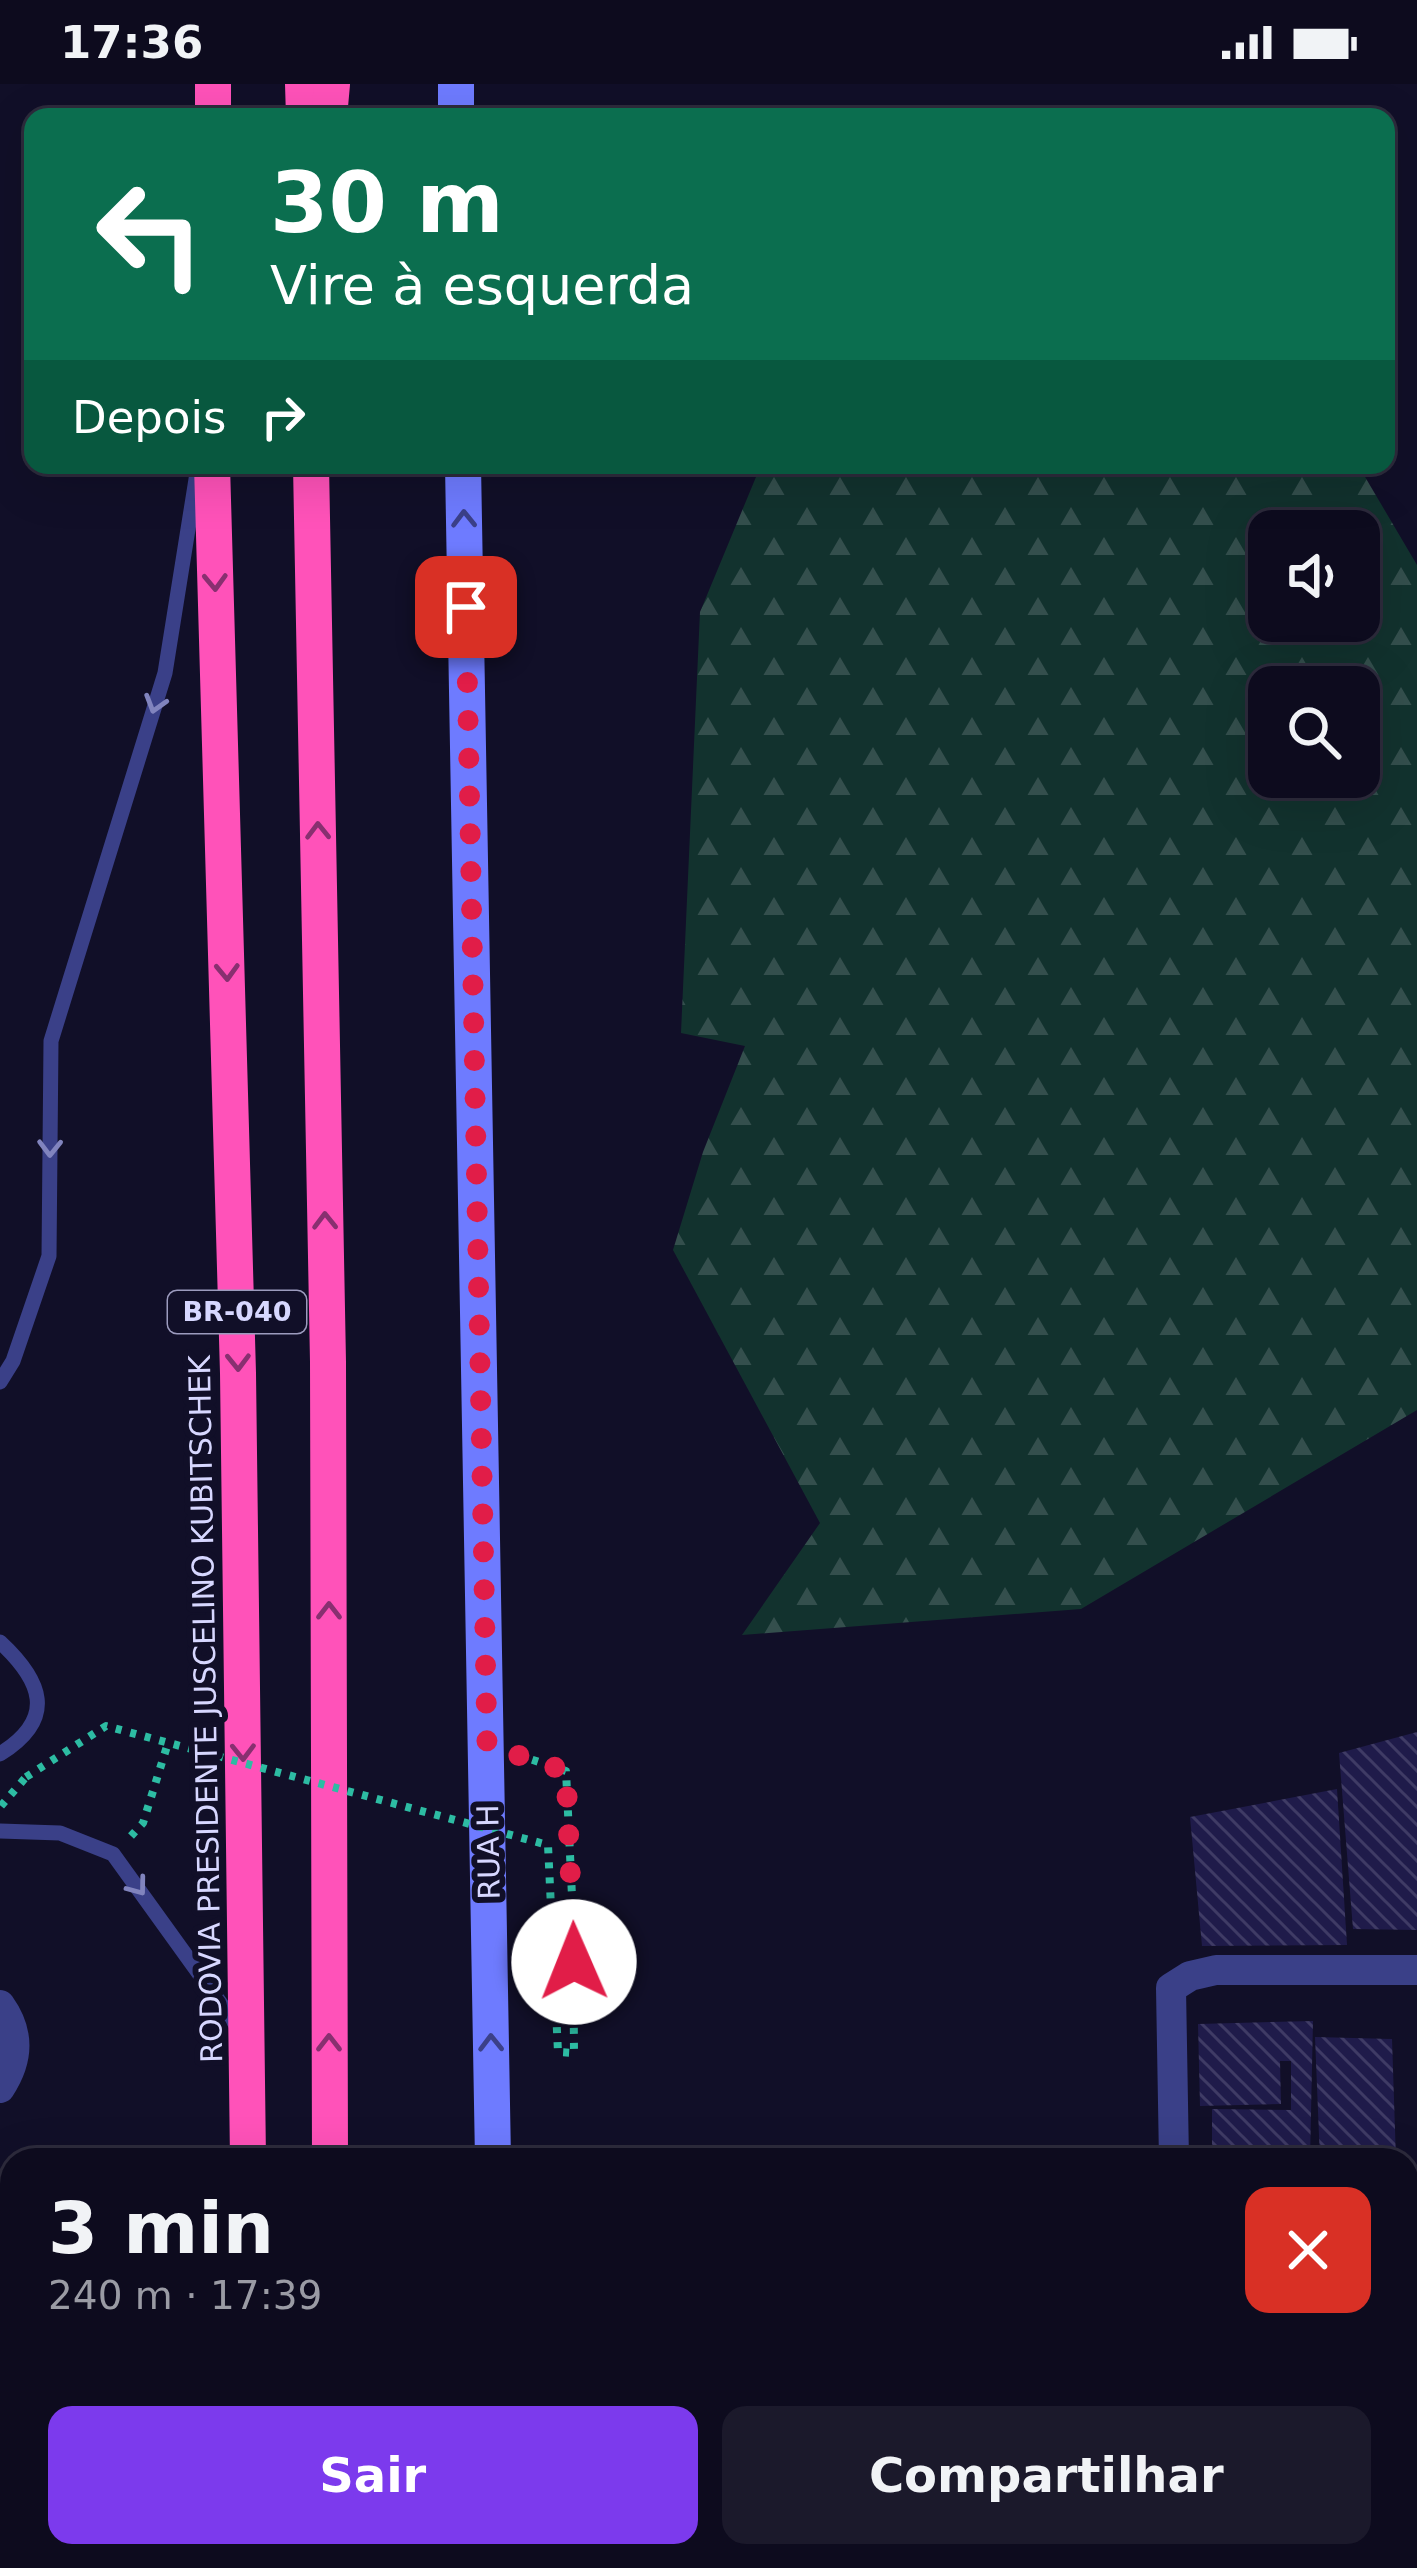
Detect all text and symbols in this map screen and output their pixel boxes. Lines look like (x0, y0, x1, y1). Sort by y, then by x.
text: 17:36 (60, 16, 203, 69)
text: 30 m (270, 154, 504, 252)
icon: left (72, 156, 228, 312)
text: Vire à esquerda (270, 254, 694, 317)
icon: right (250, 384, 316, 450)
text: Depois (72, 391, 226, 444)
one-way arrow (451, 509, 477, 527)
map controls (1248, 510, 1380, 798)
button: sound (1248, 510, 1380, 642)
pin (415, 556, 517, 658)
one-way arrow (202, 573, 228, 592)
icon: arrive (433, 574, 499, 640)
button: search (1248, 666, 1380, 798)
one-way arrow (145, 693, 170, 714)
one-way arrow (305, 821, 331, 840)
one-way arrow (213, 963, 239, 982)
one-way arrow (37, 1139, 63, 1158)
one-way arrow (313, 1211, 339, 1230)
road number: BR-040 (168, 1291, 306, 1333)
one-way arrow (224, 1353, 250, 1372)
street label: RODOVIA PRESIDENTE JUSCELINO KUBITSCHEK (182, 1354, 229, 2063)
one-way arrow (316, 1601, 342, 1620)
one-way arrow (230, 1744, 256, 1762)
street label: RUA H (470, 1804, 507, 1900)
one-way arrow (124, 1874, 146, 1896)
position arrow (511, 1899, 637, 2025)
one-way arrow (316, 2033, 342, 2051)
one-way arrow (479, 2033, 505, 2052)
text: 3 min (48, 2186, 274, 2270)
button: close (1245, 2187, 1371, 2313)
text: 240 m · 17:39 (48, 2273, 322, 2318)
button: Sair (48, 2406, 698, 2544)
button: Compartilhar (722, 2406, 1371, 2544)

